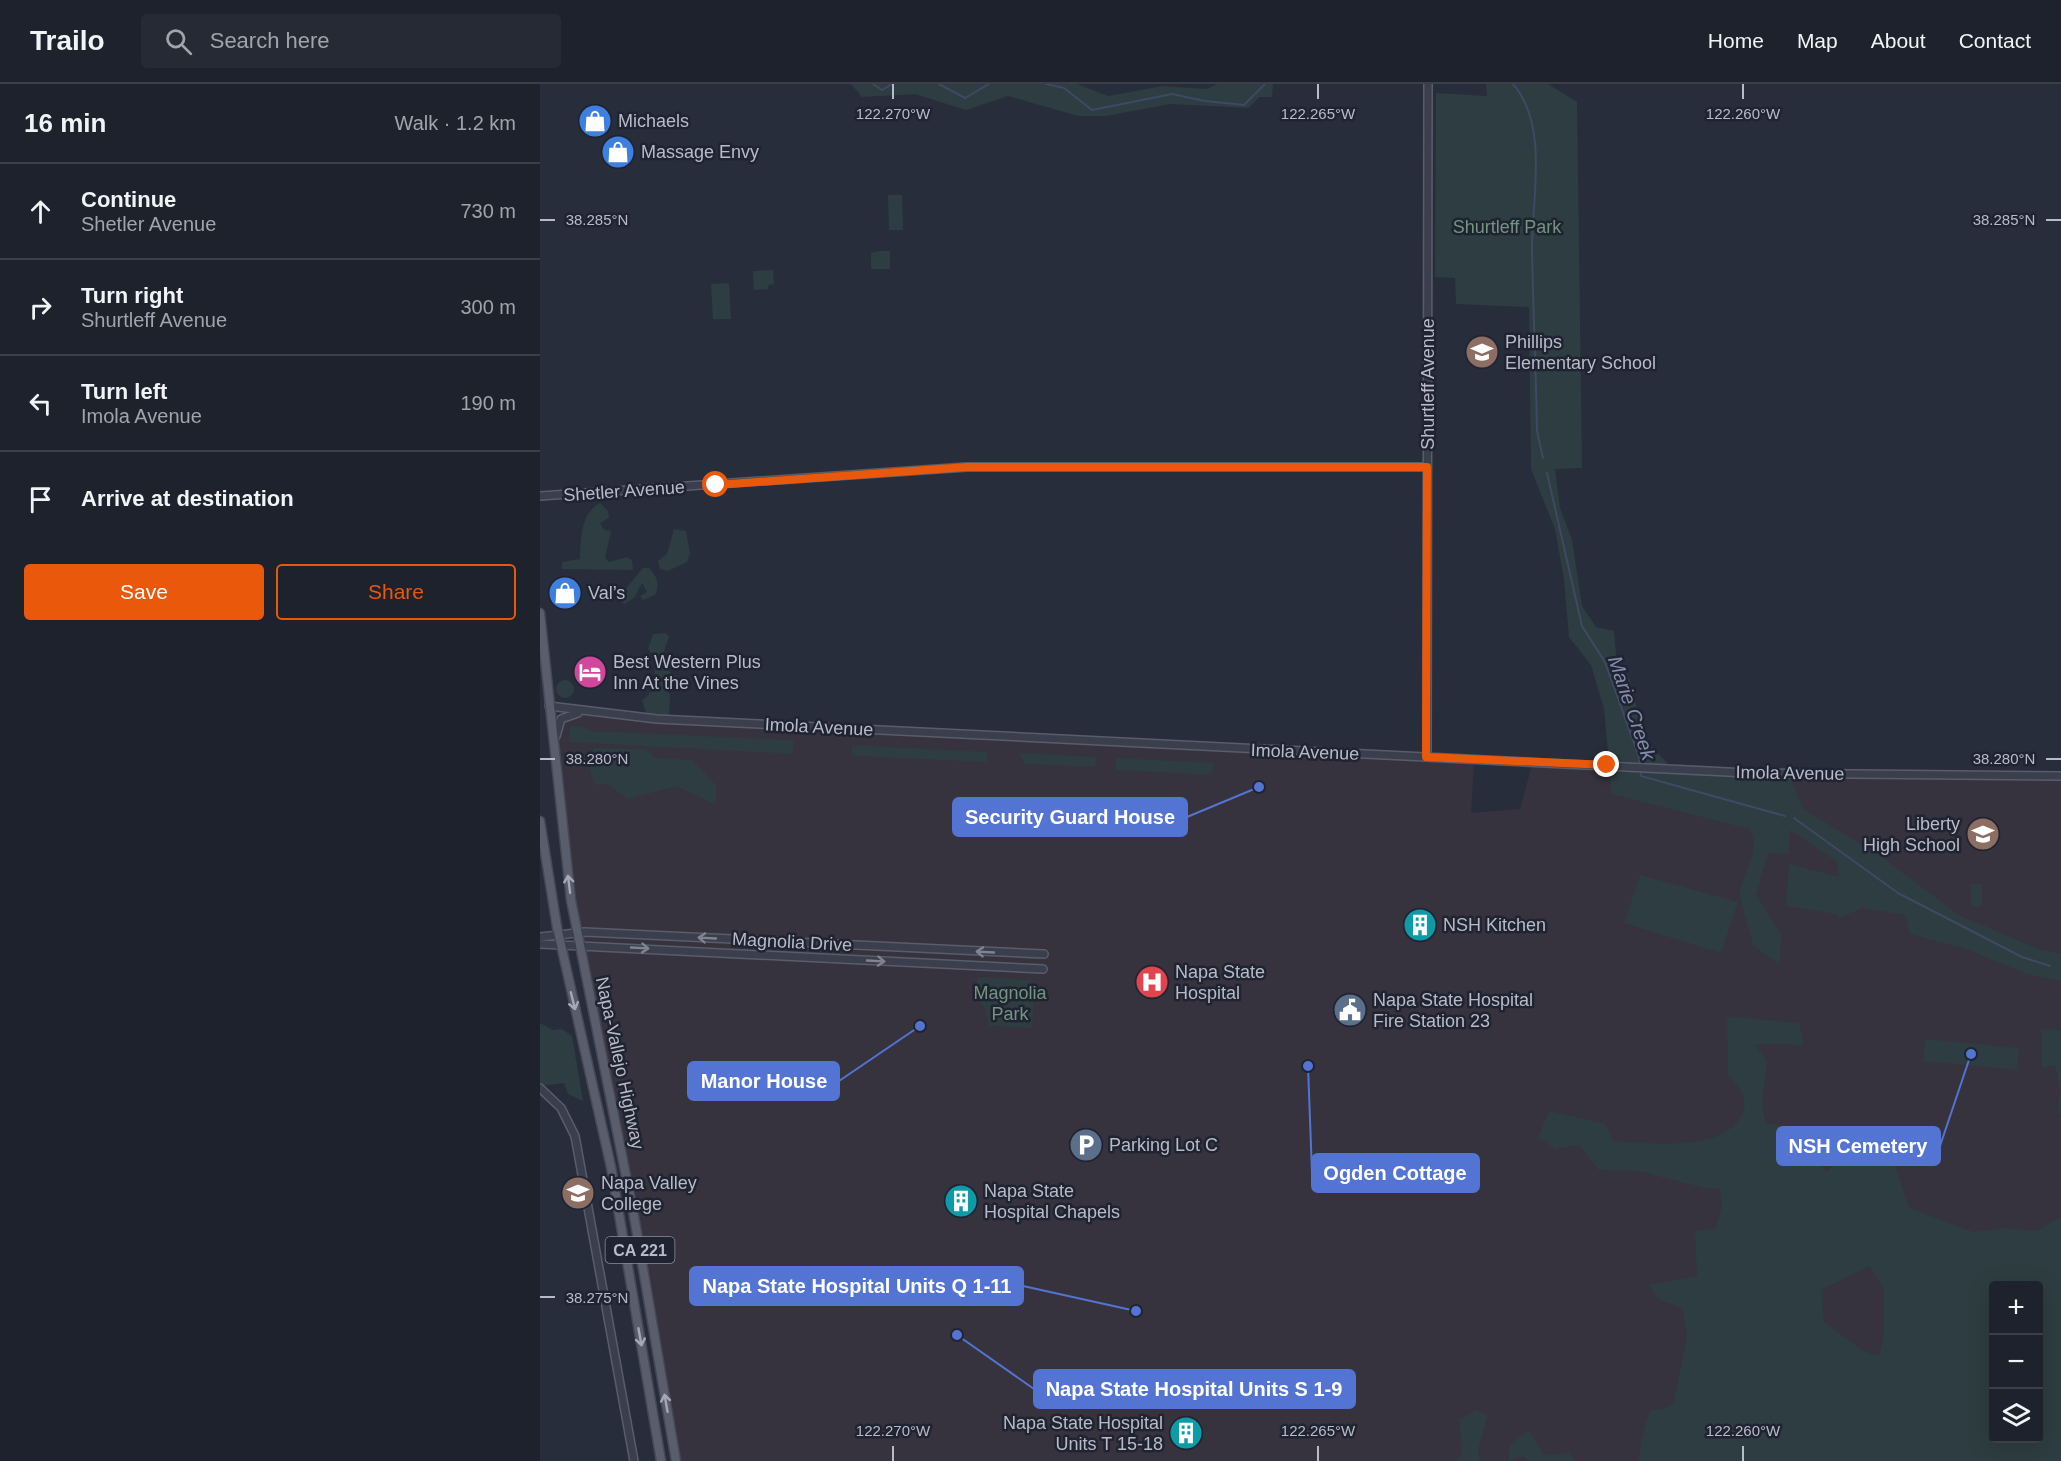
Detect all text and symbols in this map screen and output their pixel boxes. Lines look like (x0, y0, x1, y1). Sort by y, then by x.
search box (141, 14, 561, 68)
text: Trailo (30, 25, 105, 56)
icon: search (162, 25, 195, 58)
text: Search here (210, 28, 330, 53)
text: Home (1708, 29, 1764, 52)
text: Map (1797, 29, 1838, 52)
text: About (1871, 29, 1926, 52)
text: Contact (1959, 29, 2031, 52)
shop icon: Michaels (577, 103, 613, 139)
text: 122.270°W (856, 105, 931, 122)
text: 122.265°W (1281, 105, 1356, 122)
text: 122.260°W (1706, 105, 1781, 122)
text: 16 min (24, 108, 106, 138)
place label: Michaels (618, 111, 689, 131)
text: Walk · 1.2 km (395, 112, 516, 134)
shop icon: Massage Envy (600, 134, 636, 170)
place label: Massage Envy (641, 142, 759, 162)
text: Continue (81, 187, 176, 212)
icon: ahead (24, 195, 57, 228)
text: 730 m (460, 200, 516, 222)
text: 38.285°N (566, 211, 628, 228)
text: 38.285°N (1973, 211, 2035, 228)
text: Shetler Avenue (81, 213, 216, 235)
park label: Shurtleff Park (1453, 217, 1562, 237)
text: Turn right (81, 283, 183, 308)
icon: right (24, 291, 57, 324)
text: 300 m (460, 296, 516, 318)
text: Shurtleff Avenue (81, 309, 227, 331)
street label: Shurtleff Avenue (1418, 318, 1438, 450)
place label: Phillips Elementary School (1505, 332, 1656, 373)
school or university icon: Phillips Elementary School (1464, 334, 1500, 370)
text: Turn left (81, 379, 167, 404)
icon: left (24, 387, 57, 420)
text: 190 m (460, 392, 516, 414)
text: Imola Avenue (81, 405, 202, 427)
route start (702, 471, 728, 497)
street label: Shetler Avenue (563, 477, 685, 505)
icon: arrive (24, 483, 57, 516)
text: Arrive at destination (81, 486, 294, 511)
button: Save (24, 564, 264, 620)
button: Share (276, 564, 516, 620)
shop icon: Val’s (547, 575, 583, 611)
place label: Val’s (588, 583, 625, 603)
place label: Best Western Plus Inn At the Vines (613, 652, 761, 693)
water label: Marie Creek (1604, 653, 1660, 764)
hotel icon: Best Western Plus Inn At the Vines (572, 654, 608, 690)
street label: Imola Avenue (764, 714, 874, 740)
street label: Imola Avenue (1250, 740, 1360, 764)
text: 38.280°N (566, 750, 628, 767)
text: 38.280°N (1973, 750, 2035, 767)
route end (1593, 751, 1619, 777)
street label: Imola Avenue (1735, 762, 1845, 784)
callout: Security Guard House (953, 798, 1187, 836)
text: Security Guard House (965, 806, 1175, 828)
place label: Liberty High School (1863, 814, 1960, 855)
school or university icon: Liberty High School (1965, 816, 2001, 852)
one-way arrow (563, 875, 574, 895)
building icon: NSH Kitchen (1402, 907, 1438, 943)
place label: NSH Kitchen (1443, 915, 1546, 935)
street label: Magnolia Drive (732, 929, 852, 955)
one-way arrow (697, 932, 717, 943)
one-way arrow (629, 943, 649, 954)
one-way arrow (976, 946, 996, 957)
one-way arrow (866, 955, 886, 966)
place label: Napa State Hospital (1175, 962, 1265, 1003)
hospital icon: Napa State Hospital (1134, 964, 1170, 1000)
street label: Napa-Vallejo Highway (592, 975, 648, 1151)
park label: Magnolia Park (973, 983, 1048, 1024)
place label: Napa State Hospital Fire Station 23 (1373, 990, 1533, 1031)
one-way arrow (568, 992, 580, 1011)
public building icon: Napa State Hospital Fire Station 23 (1332, 992, 1368, 1028)
callout: Manor House (688, 1062, 839, 1100)
text: Manor House (701, 1070, 827, 1092)
parking icon: Parking Lot C (1068, 1127, 1104, 1163)
callout: NSH Cemetery (1777, 1127, 1940, 1165)
place label: Parking Lot C (1109, 1135, 1218, 1155)
text: NSH Cemetery (1789, 1135, 1928, 1157)
callout: Ogden Cottage (1312, 1154, 1479, 1192)
text: Ogden Cottage (1323, 1162, 1467, 1184)
place label: Napa Valley College (601, 1173, 697, 1214)
school or university icon: Napa Valley College (560, 1175, 596, 1211)
place label: Napa State Hospital Chapels (984, 1181, 1120, 1222)
building icon: Napa State Hospital Chapels (943, 1183, 979, 1219)
road number: CA 221 (606, 1237, 674, 1263)
callout: Napa State Hospital Units Q 1-11 (690, 1267, 1023, 1305)
text: Napa State Hospital Units Q 1-11 (703, 1275, 1011, 1297)
map controls (1989, 1281, 2043, 1443)
button: + (1989, 1281, 2043, 1335)
text: 38.275°N (566, 1289, 628, 1306)
one-way arrow (635, 1326, 646, 1346)
button: − (1989, 1335, 2043, 1389)
callout: Napa State Hospital Units S 1-9 (1034, 1370, 1355, 1408)
text: Napa State Hospital Units S 1-9 (1046, 1378, 1342, 1400)
button: layers (1989, 1389, 2043, 1443)
one-way arrow (661, 1394, 672, 1414)
place label: Napa State Hospital Units T 15-18 (1003, 1413, 1163, 1454)
building icon: Napa State Hospital Units T 15-18 (1168, 1415, 1204, 1451)
text: 122.270°W (856, 1422, 931, 1439)
text: 122.265°W (1281, 1422, 1356, 1439)
text: 122.260°W (1706, 1422, 1781, 1439)

